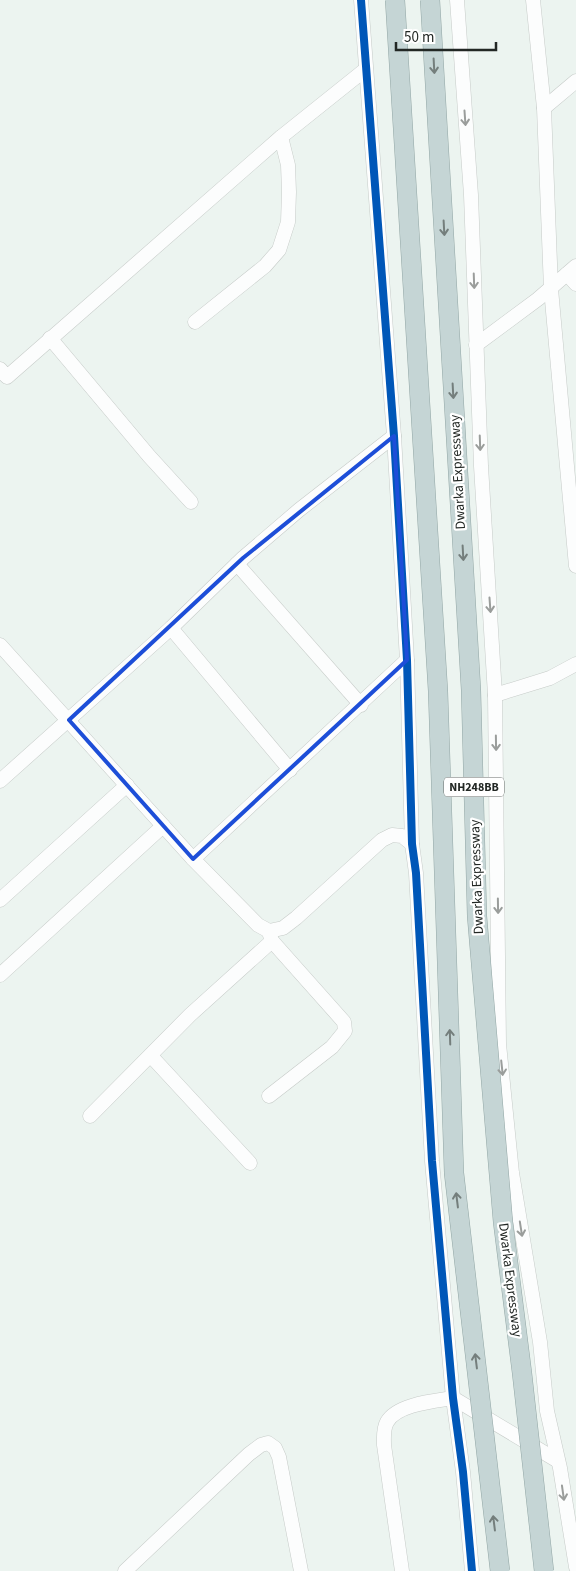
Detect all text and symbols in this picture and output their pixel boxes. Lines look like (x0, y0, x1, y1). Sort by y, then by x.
scale bar (396, 20, 496, 52)
text: 50 m (404, 27, 434, 48)
one-way arrow (430, 58, 439, 74)
one-way arrow (461, 110, 470, 126)
one-way arrow (439, 220, 448, 236)
one-way arrow (469, 272, 479, 288)
one-way arrow (449, 382, 458, 398)
street label: Dwarka Expressway (445, 414, 471, 530)
one-way arrow (475, 434, 485, 451)
one-way arrow (458, 545, 467, 561)
one-way arrow (485, 597, 494, 613)
one-way arrow (491, 735, 501, 751)
road number: NH248BB (444, 778, 504, 796)
street label: Dwarka Expressway (465, 819, 489, 935)
one-way arrow (493, 898, 503, 914)
one-way arrow (446, 1030, 455, 1046)
one-way arrow (497, 1060, 507, 1076)
one-way arrow (452, 1192, 462, 1208)
one-way arrow (517, 1221, 527, 1237)
street label: Dwarka Expressway (493, 1222, 527, 1339)
one-way arrow (471, 1353, 481, 1369)
one-way arrow (558, 1484, 568, 1500)
one-way arrow (489, 1515, 499, 1531)

